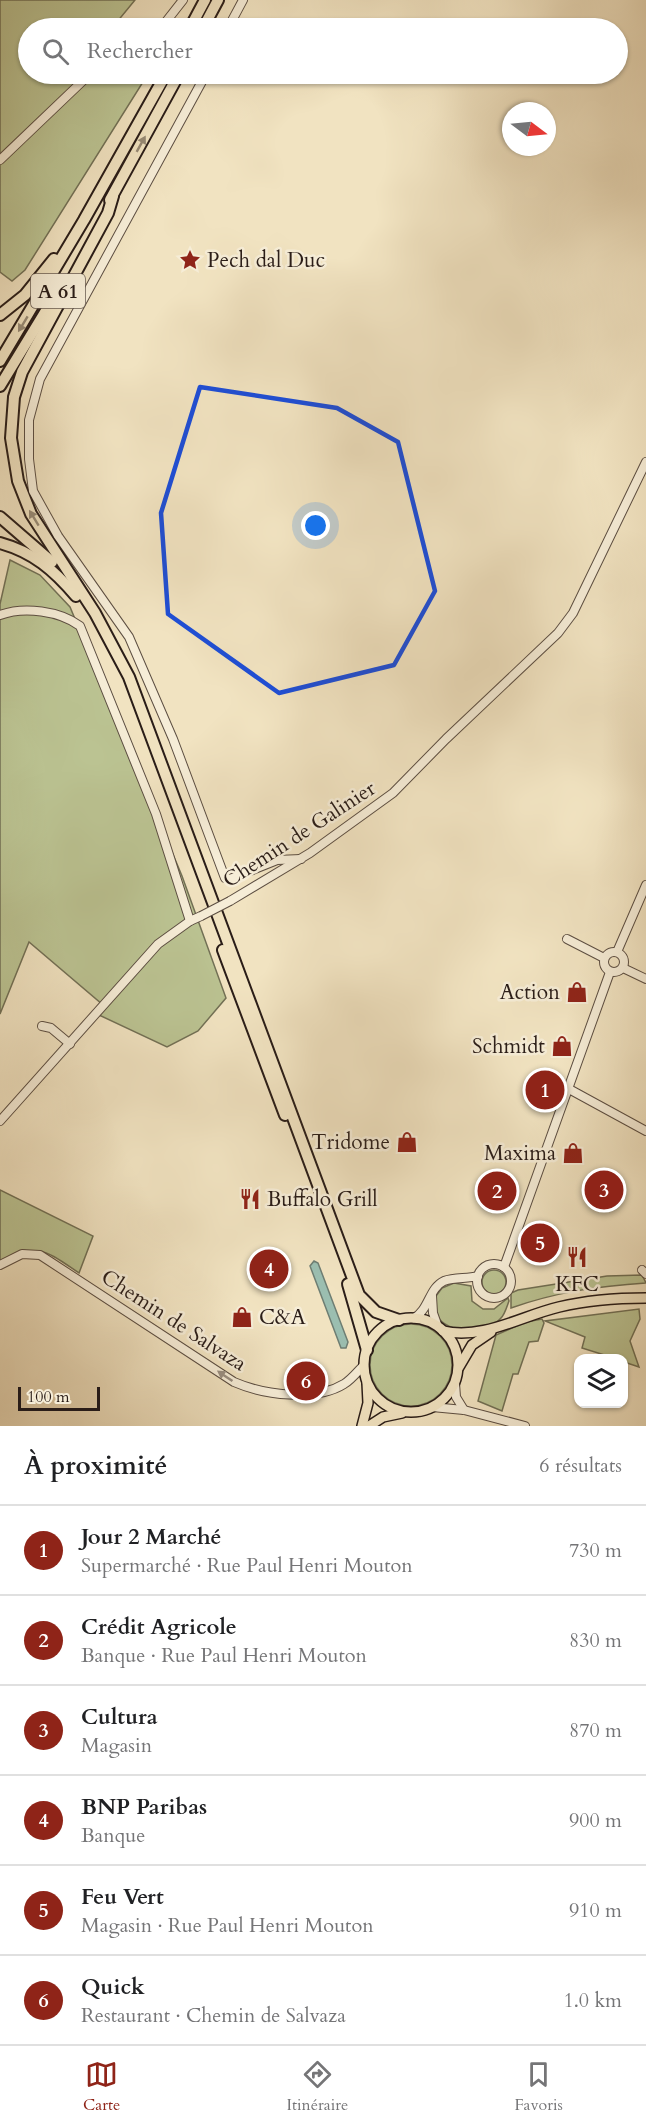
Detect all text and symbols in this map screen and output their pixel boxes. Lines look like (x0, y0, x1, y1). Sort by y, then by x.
search box (18, 18, 628, 84)
icon: search (39, 35, 72, 68)
text: Rechercher (87, 36, 192, 66)
north arrow (502, 102, 556, 156)
one-way arrow (136, 135, 146, 152)
place label: Pech dal Duc (207, 246, 325, 275)
place icon: Pech dal Duc (178, 248, 202, 272)
road number: A 61 (31, 274, 85, 308)
one-way arrow (17, 316, 28, 332)
one-way arrow (28, 510, 39, 526)
your location (301, 511, 330, 540)
street label: Chemin de Galinier (217, 774, 382, 895)
place label: Action (500, 978, 560, 1007)
shop icon: Action (565, 980, 589, 1004)
place label: Schmidt (472, 1032, 545, 1061)
shop icon: Schmidt (550, 1034, 574, 1058)
pin: 1 (526, 1068, 564, 1112)
place label: Tridome (311, 1128, 390, 1157)
shop icon: Tridome (395, 1130, 419, 1154)
place label: Maxima (484, 1139, 556, 1168)
shop icon: Maxima (561, 1141, 585, 1165)
pin: 2 (478, 1168, 516, 1214)
pin: 3 (584, 1168, 624, 1212)
place label: Buffalo Grill (267, 1185, 378, 1214)
restaurant icon: Buffalo Grill (238, 1187, 262, 1211)
pin: 5 (520, 1220, 560, 1266)
restaurant icon: KFC (565, 1245, 589, 1269)
pin: 4 (250, 1246, 288, 1292)
street label: Chemin de Salvaza (95, 1263, 252, 1378)
place label: KFC (555, 1270, 599, 1299)
place label: C&A (259, 1303, 306, 1332)
shop icon: C&A (230, 1305, 254, 1329)
map controls (574, 1354, 628, 1408)
button: layers (574, 1354, 628, 1408)
pin: 6 (286, 1358, 326, 1404)
one-way arrow (218, 1370, 234, 1382)
scale bar (18, 1384, 100, 1412)
text: 100 m (27, 1386, 69, 1408)
text: À proximité (24, 1448, 167, 1483)
text: 6 résultats (539, 1452, 622, 1479)
text: Jour 2 Marché (81, 1522, 222, 1552)
text: 1 (38, 1537, 49, 1564)
text: 730 m (569, 1537, 622, 1564)
text: Supermarché · Rue Paul Henri Mouton (81, 1552, 413, 1579)
text: Crédit Agricole (81, 1612, 237, 1642)
text: 2 (38, 1627, 49, 1654)
text: 830 m (569, 1627, 622, 1654)
text: Banque · Rue Paul Henri Mouton (81, 1642, 367, 1669)
text: Cultura (81, 1702, 158, 1732)
text: 3 (38, 1717, 49, 1744)
text: 870 m (569, 1717, 622, 1744)
text: Magasin (81, 1732, 152, 1759)
text: BNP Paribas (81, 1792, 207, 1822)
text: 4 (38, 1807, 49, 1834)
text: 900 m (569, 1807, 622, 1834)
text: Banque (81, 1822, 145, 1849)
text: Feu Vert (81, 1882, 164, 1912)
text: 5 (38, 1897, 49, 1924)
text: 910 m (569, 1897, 622, 1924)
text: Magasin · Rue Paul Henri Mouton (81, 1912, 374, 1939)
text: Quick (81, 1972, 145, 2002)
text: 6 (38, 1987, 49, 2014)
text: 1.0 km (563, 1987, 622, 2014)
text: Restaurant · Chemin de Salvaza (81, 2002, 346, 2029)
tab: Carte (83, 2058, 120, 2116)
tab: Itinéraire (287, 2058, 348, 2116)
tab: Favoris (514, 2058, 563, 2116)

